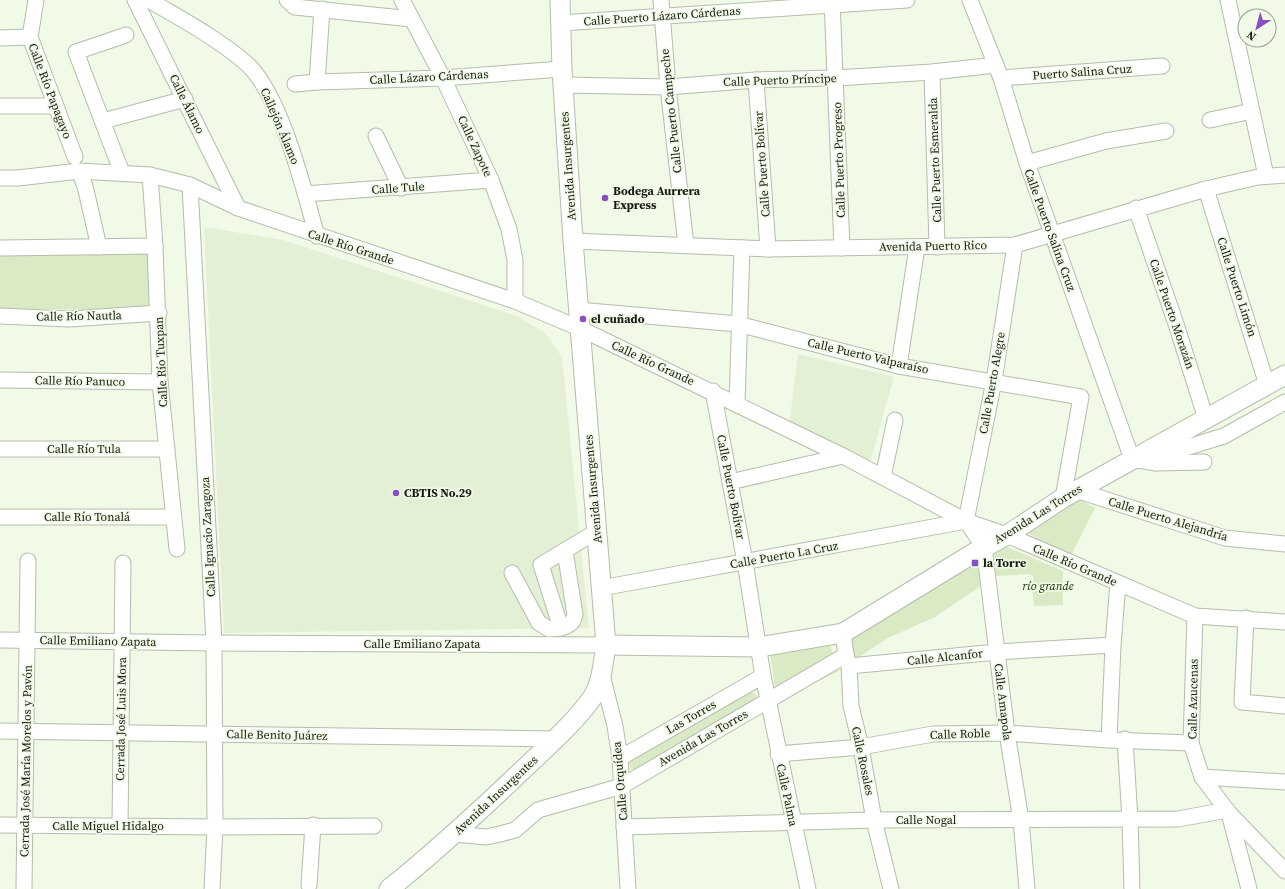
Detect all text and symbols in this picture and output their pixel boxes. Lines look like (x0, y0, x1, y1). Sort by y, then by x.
street label: Calle Puerto Lázaro Cárdenas (583, 3, 741, 29)
north arrow (1237, 8, 1277, 48)
text: N (1244, 27, 1259, 44)
street label: Calle Río Papagayo (24, 41, 76, 141)
street label: Calle Puerto Campeche (657, 48, 685, 174)
street label: Puerto Salina Cruz (1032, 61, 1133, 83)
street label: Calle Lázaro Cárdenas (369, 66, 489, 88)
street label: Calle Puerto Príncipe (723, 70, 837, 90)
street label: Calle Álamo (166, 71, 209, 137)
street label: Callejón Álamo (257, 85, 304, 167)
street label: Calle Puerto Esmeralda (925, 96, 945, 223)
street label: Calle Puerto Progreso (829, 101, 849, 218)
street label: Calle Puerto Bolívar (750, 110, 774, 218)
street label: Avenida Insurgentes (556, 111, 580, 221)
street label: Calle Zapote (454, 113, 496, 179)
street label: Calle Puerto Salina Cruz (1020, 167, 1080, 294)
street label: Calle Tule (371, 178, 425, 198)
place label: Bodega Aurrera Express (613, 183, 701, 213)
marker: Bodega Aurrera Express (600, 193, 610, 203)
street label: Calle Río Grande (306, 226, 396, 268)
street label: Calle Puerto Limón (1213, 235, 1261, 339)
street label: Avenida Puerto Rico (879, 237, 988, 255)
street label: Calle Puerto Morazán (1146, 257, 1198, 371)
street label: Calle Río Nautla (36, 307, 123, 325)
place label: el cuñado (591, 311, 645, 327)
marker: el cuñado (578, 314, 588, 324)
street label: Calle Río Tuxpan (151, 316, 171, 408)
street label: Calle Puerto Alegre (975, 331, 1009, 435)
street label: Calle Puerto Valparaíso (806, 334, 931, 378)
street label: Calle Río Grande (609, 337, 697, 389)
street label: Calle Río Panuco (35, 372, 126, 390)
street label: Calle Puerto Bolívar (713, 433, 749, 541)
street label: Avenida Insurgentes (580, 434, 606, 544)
street label: Calle Río Tula (47, 441, 122, 457)
street label: Calle Ignacio Zaragoza (197, 476, 219, 597)
street label: Avenida Las Torres (991, 480, 1085, 548)
place label: CBTIS No.29 (404, 485, 472, 501)
marker: CBTIS No.29 (391, 488, 401, 498)
street label: Calle Puerto Alejandría (1106, 493, 1231, 545)
street label: Calle Río Tonalá (44, 509, 131, 525)
street label: Calle Puerto La Cruz (729, 538, 840, 572)
street label: Calle Río Grande (1030, 540, 1120, 590)
place label: la Torre (983, 555, 1026, 571)
marker: la Torre (970, 558, 980, 568)
park label: río grande (1022, 578, 1074, 594)
street label: Calle Emiliano Zapata (39, 632, 157, 650)
street label: Calle Emiliano Zapata (364, 636, 481, 652)
street label: Calle Alcanfor (906, 645, 984, 669)
street label: Cerrada José Luis Mora (112, 656, 130, 781)
street label: Calle Azucenas (1184, 659, 1202, 739)
street label: Calle Amapola (990, 663, 1016, 742)
street label: Cerrada José María Morelos y Pavón (16, 665, 36, 857)
street label: Las Torres (663, 696, 719, 738)
street label: Avenida Las Torres (655, 706, 751, 770)
street label: Calle Rosales (848, 725, 878, 797)
street label: Calle Roble (930, 725, 990, 743)
street label: Calle Benito Juárez (226, 726, 328, 744)
street label: Calle Orquídea (608, 740, 631, 821)
street label: Avenida Insurgentes (451, 752, 541, 838)
street label: Calle Palma (773, 762, 802, 829)
street label: Calle Nogal (896, 812, 957, 828)
street label: Calle Miguel Hidalgo (52, 818, 164, 834)

